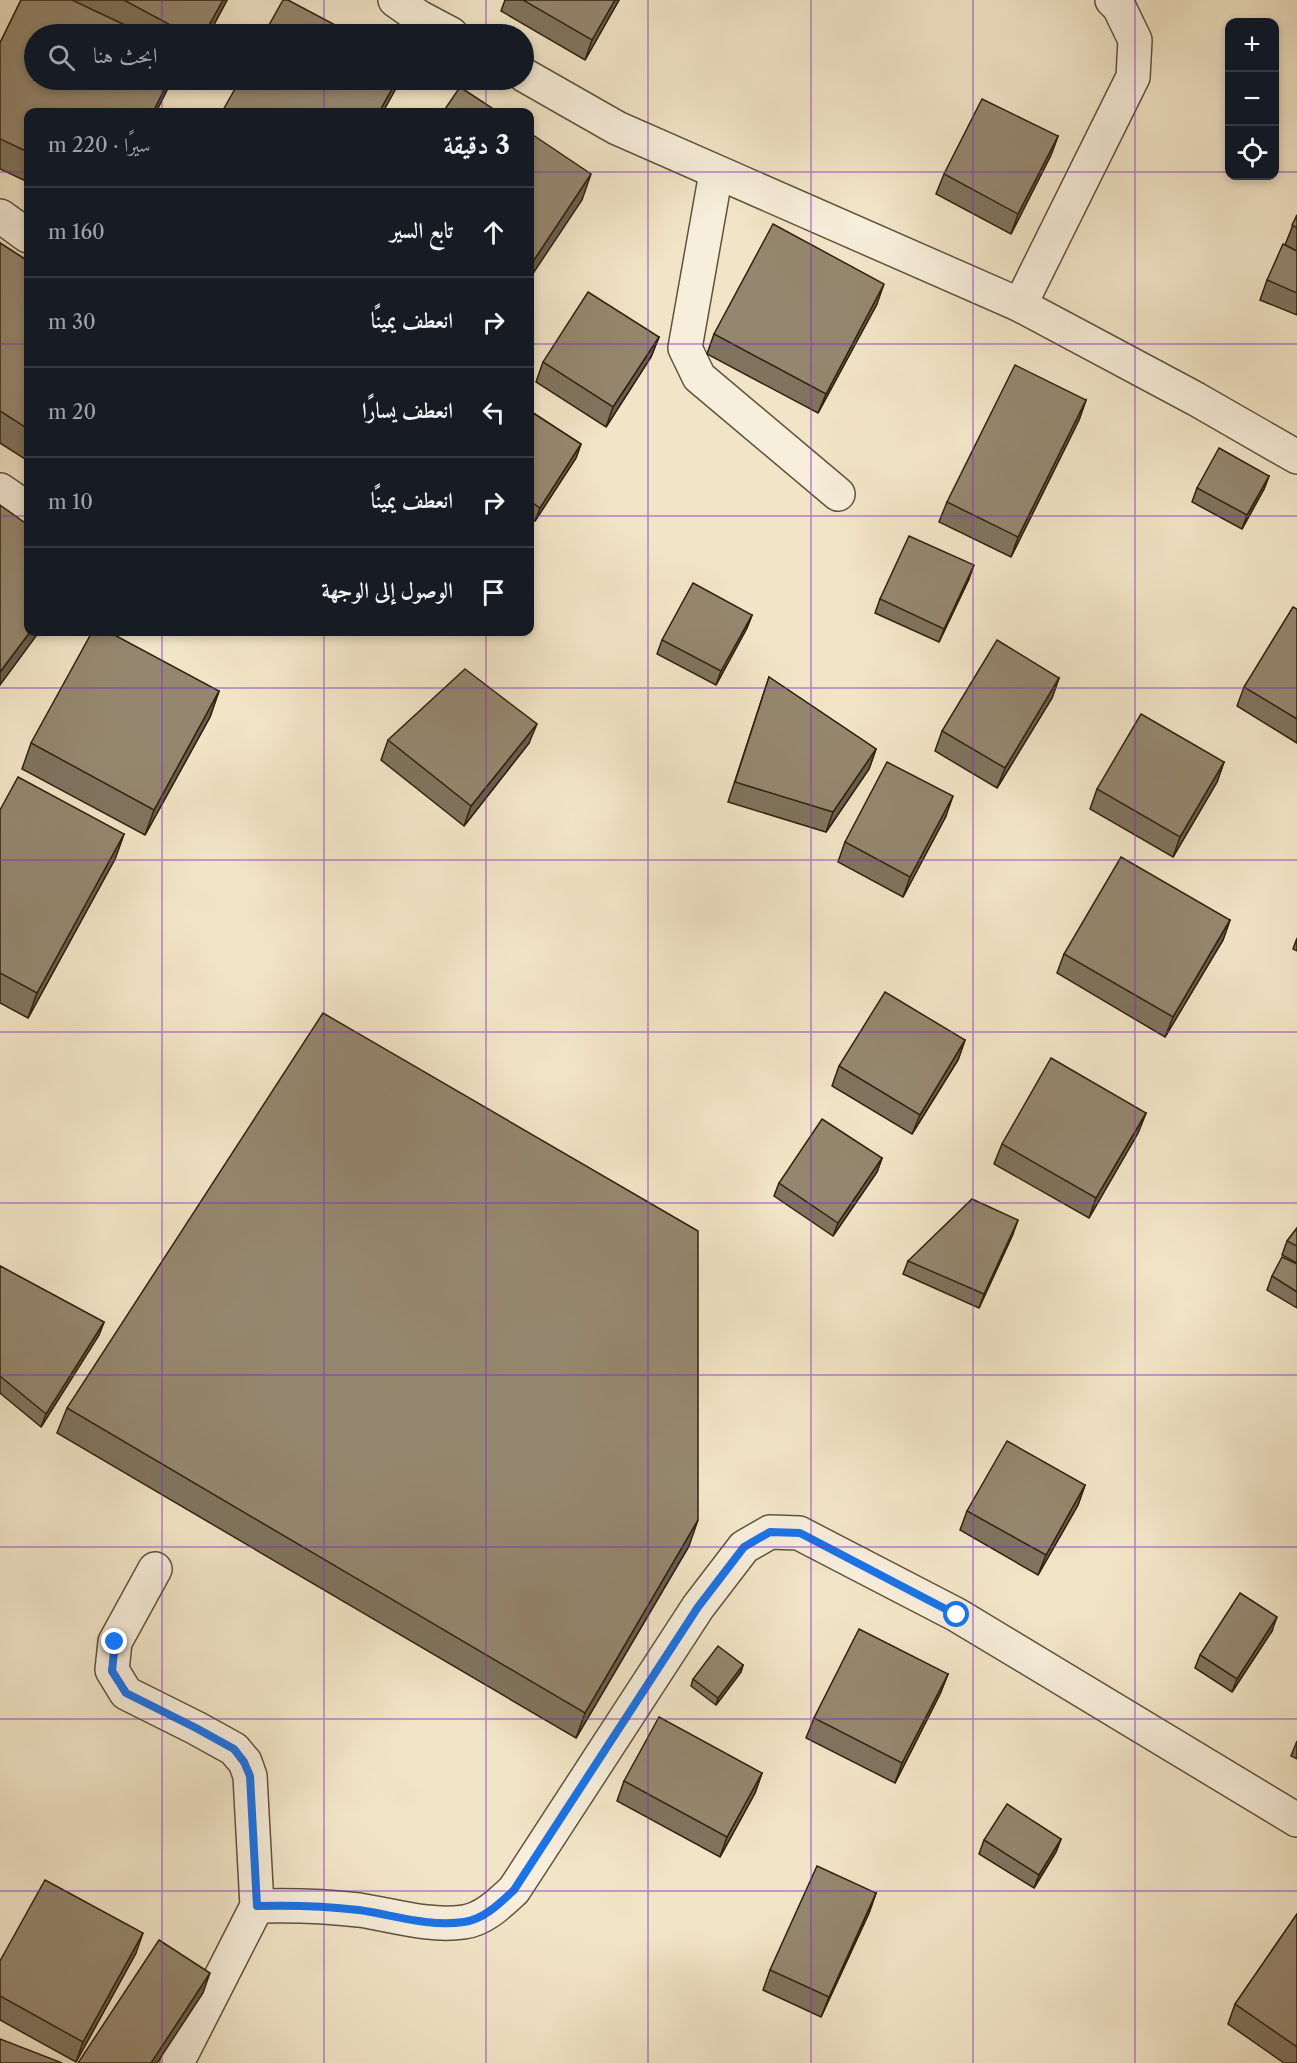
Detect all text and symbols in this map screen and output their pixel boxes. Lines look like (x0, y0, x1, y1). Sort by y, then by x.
map controls (1225, 18, 1279, 180)
button: + (1225, 18, 1279, 72)
search box (24, 24, 534, 90)
icon: search (45, 41, 78, 74)
text: ابحث هنا (93, 42, 158, 69)
button: − (1225, 72, 1279, 126)
button: locate (1225, 126, 1279, 180)
text: 3 دقيقة (443, 129, 510, 161)
text: سيرًا · 220 m (48, 133, 151, 157)
icon: ahead (477, 216, 510, 249)
text: تابع السير (390, 217, 453, 244)
text: 160 m (48, 220, 105, 244)
icon: right (477, 306, 510, 339)
text: انعطف يمينًا (371, 307, 453, 334)
text: 30 m (48, 310, 96, 334)
icon: left (477, 396, 510, 429)
text: انعطف يسارًا (362, 397, 453, 424)
text: 20 m (48, 400, 96, 424)
icon: right (477, 486, 510, 519)
text: انعطف يمينًا (371, 487, 453, 514)
text: 10 m (48, 490, 93, 514)
icon: arrive (477, 576, 510, 609)
text: الوصول إلى الوجهة (321, 577, 453, 604)
route start (943, 1601, 969, 1627)
route end (101, 1628, 127, 1654)

